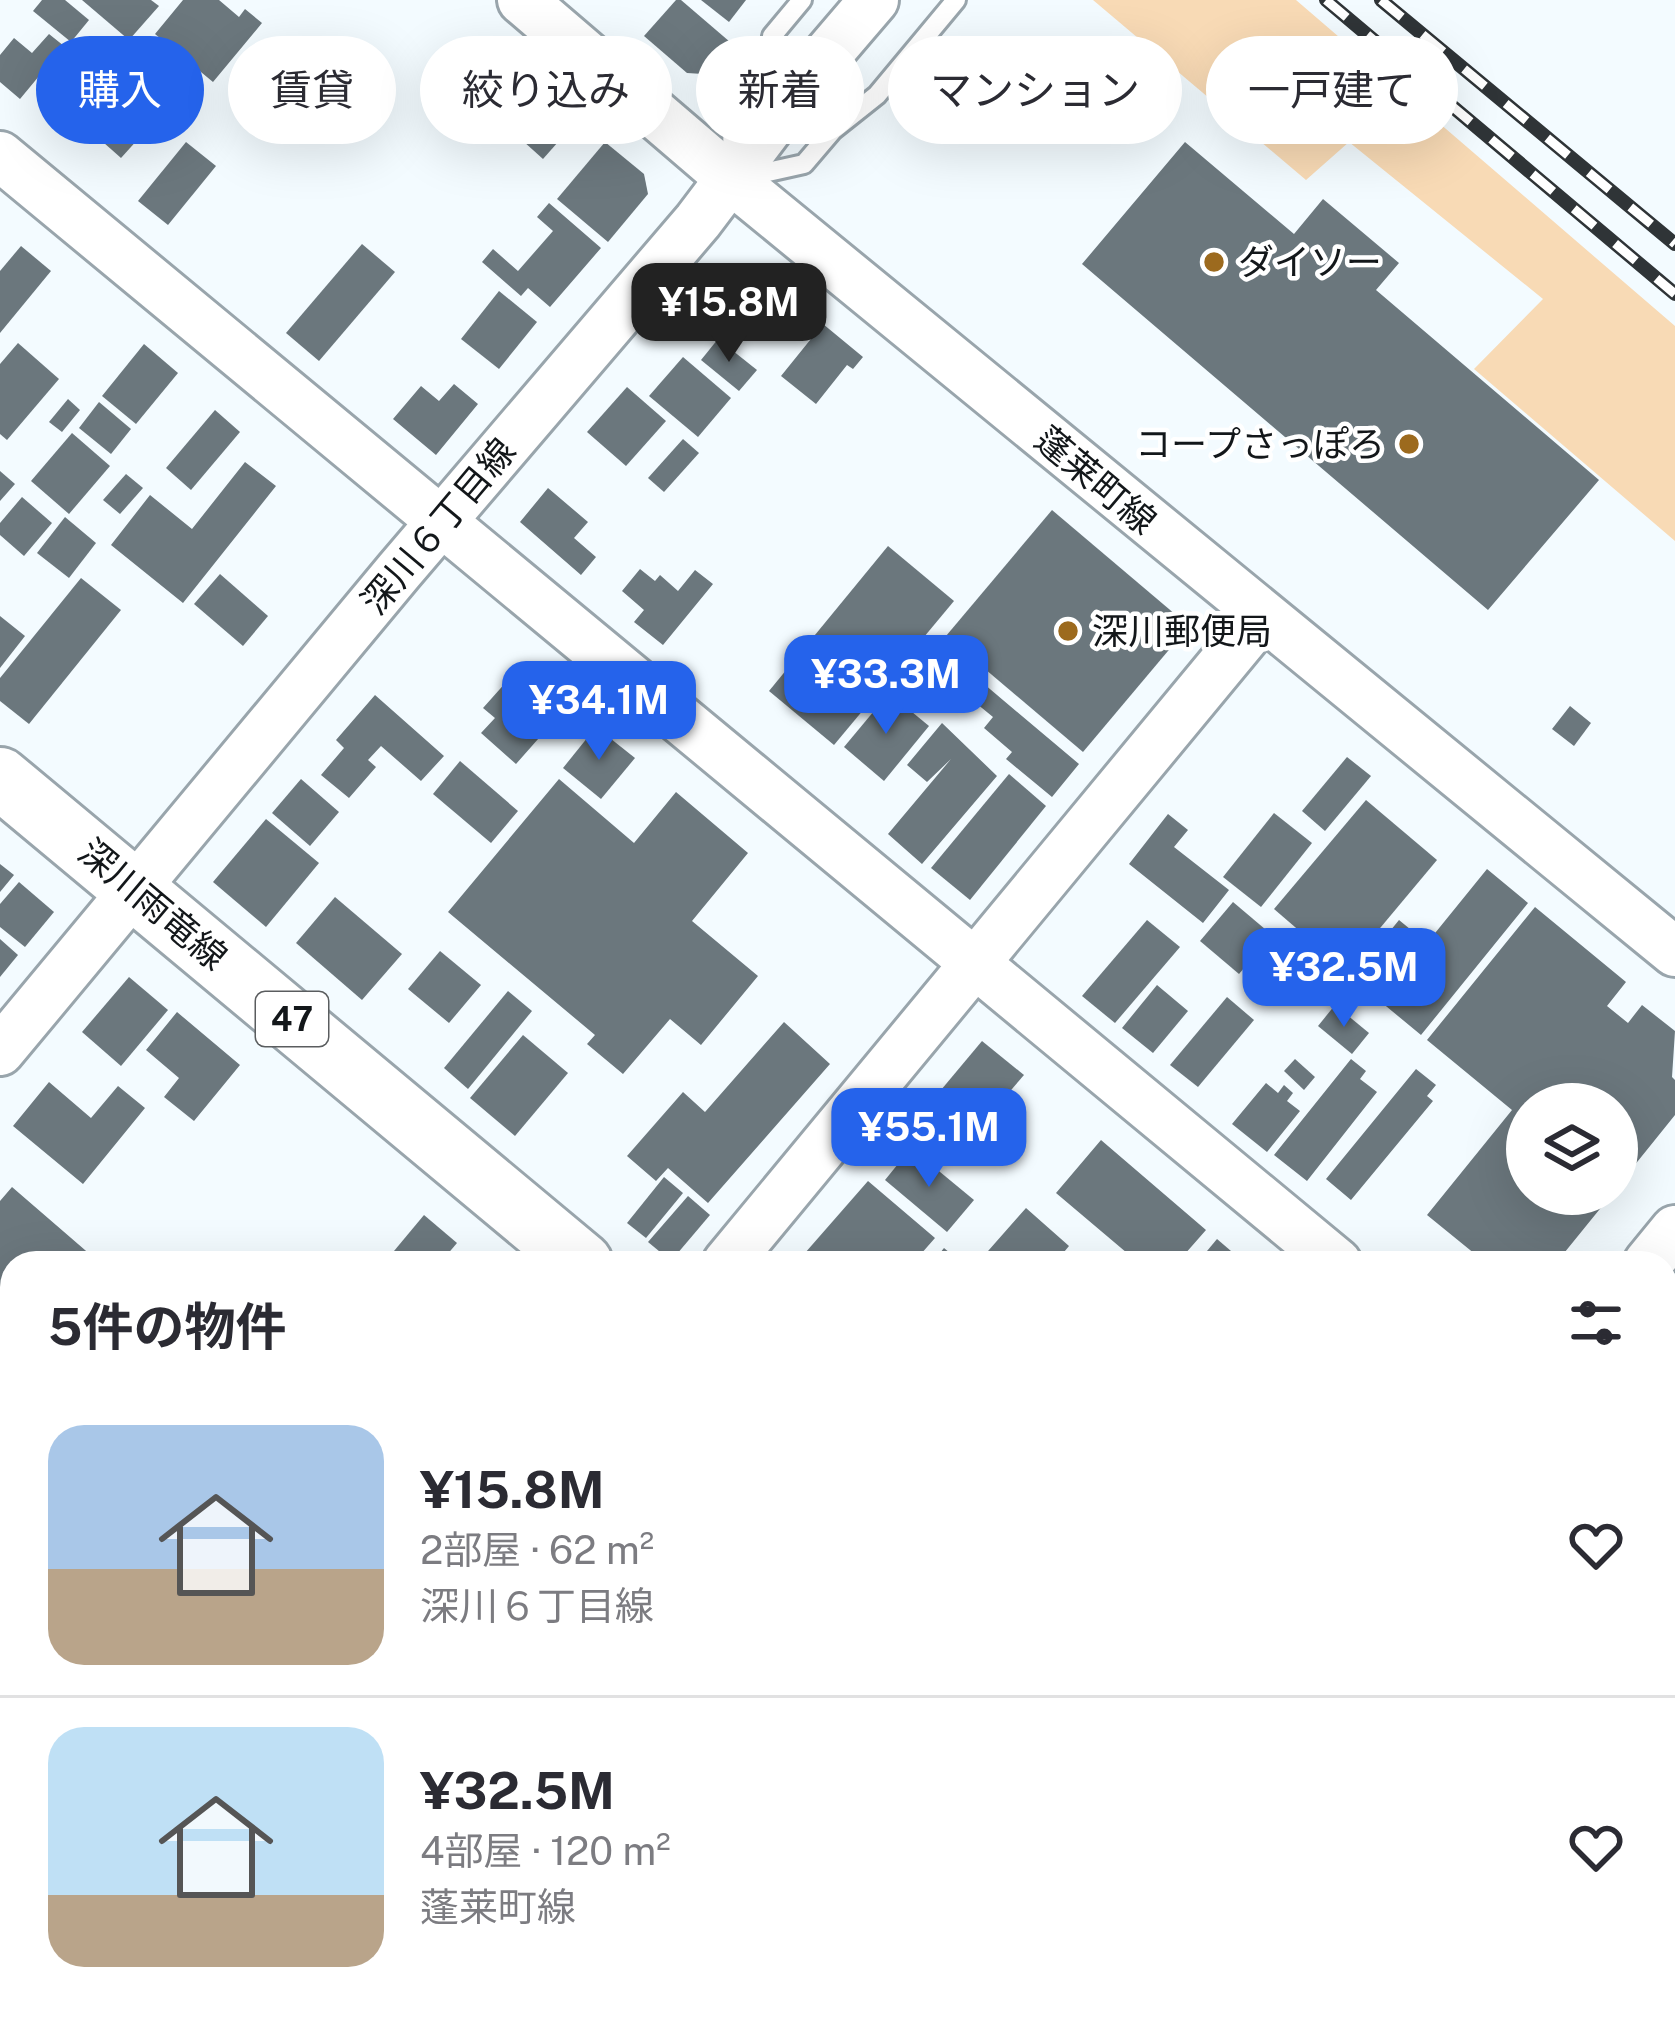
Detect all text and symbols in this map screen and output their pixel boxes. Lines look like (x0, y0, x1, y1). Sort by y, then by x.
chip: 購入 (36, 36, 204, 144)
chip: 賃貸 (228, 36, 396, 144)
chip: 絞り込み (420, 36, 672, 144)
chip: 新着 (696, 36, 864, 144)
chip: マンション (888, 36, 1182, 144)
chip: 一戸建て (1206, 36, 1458, 144)
place label: ダイソー (1238, 241, 1382, 283)
marker: ダイソー (1201, 249, 1227, 275)
pin: ¥15.8M (631, 263, 827, 365)
text: ¥15.8M (658, 279, 800, 325)
street label: 蓬莱町線 (1027, 418, 1165, 542)
place label: コープさっぽろ (1135, 423, 1385, 465)
street label: 深川６丁目線 (352, 430, 524, 622)
marker: コープさっぽろ (1396, 431, 1422, 457)
place label: 深川郵便局 (1092, 610, 1272, 652)
marker: 深川郵便局 (1055, 618, 1081, 644)
pin: ¥33.3M (788, 635, 984, 737)
text: ¥33.3M (811, 651, 961, 697)
pin: ¥34.1M (501, 661, 697, 763)
text: ¥34.1M (529, 677, 669, 723)
street label: 深川雨竜線 (71, 830, 235, 978)
pin: ¥32.5M (1246, 928, 1442, 1030)
text: ¥32.5M (1269, 944, 1419, 990)
road number: 47 (256, 992, 328, 1046)
map controls (1506, 1083, 1638, 1215)
button: layers (1506, 1083, 1638, 1215)
pin: ¥55.1M (831, 1088, 1027, 1190)
text: ¥55.1M (858, 1104, 1000, 1150)
icon: filters (1563, 1290, 1629, 1356)
text: 5件の物件 (48, 1297, 286, 1356)
text: ¥15.8M (420, 1460, 605, 1519)
icon: home (144, 1473, 288, 1617)
icon: heart (1563, 1512, 1629, 1578)
text: 2部屋 · 62 m² (420, 1527, 654, 1573)
text: 深川６丁目線 (420, 1583, 654, 1629)
text: ¥32.5M (420, 1761, 615, 1820)
icon: home (144, 1775, 288, 1919)
icon: heart (1563, 1814, 1629, 1880)
text: 4部屋 · 120 m² (420, 1828, 671, 1874)
text: 蓬莱町線 (420, 1884, 576, 1930)

